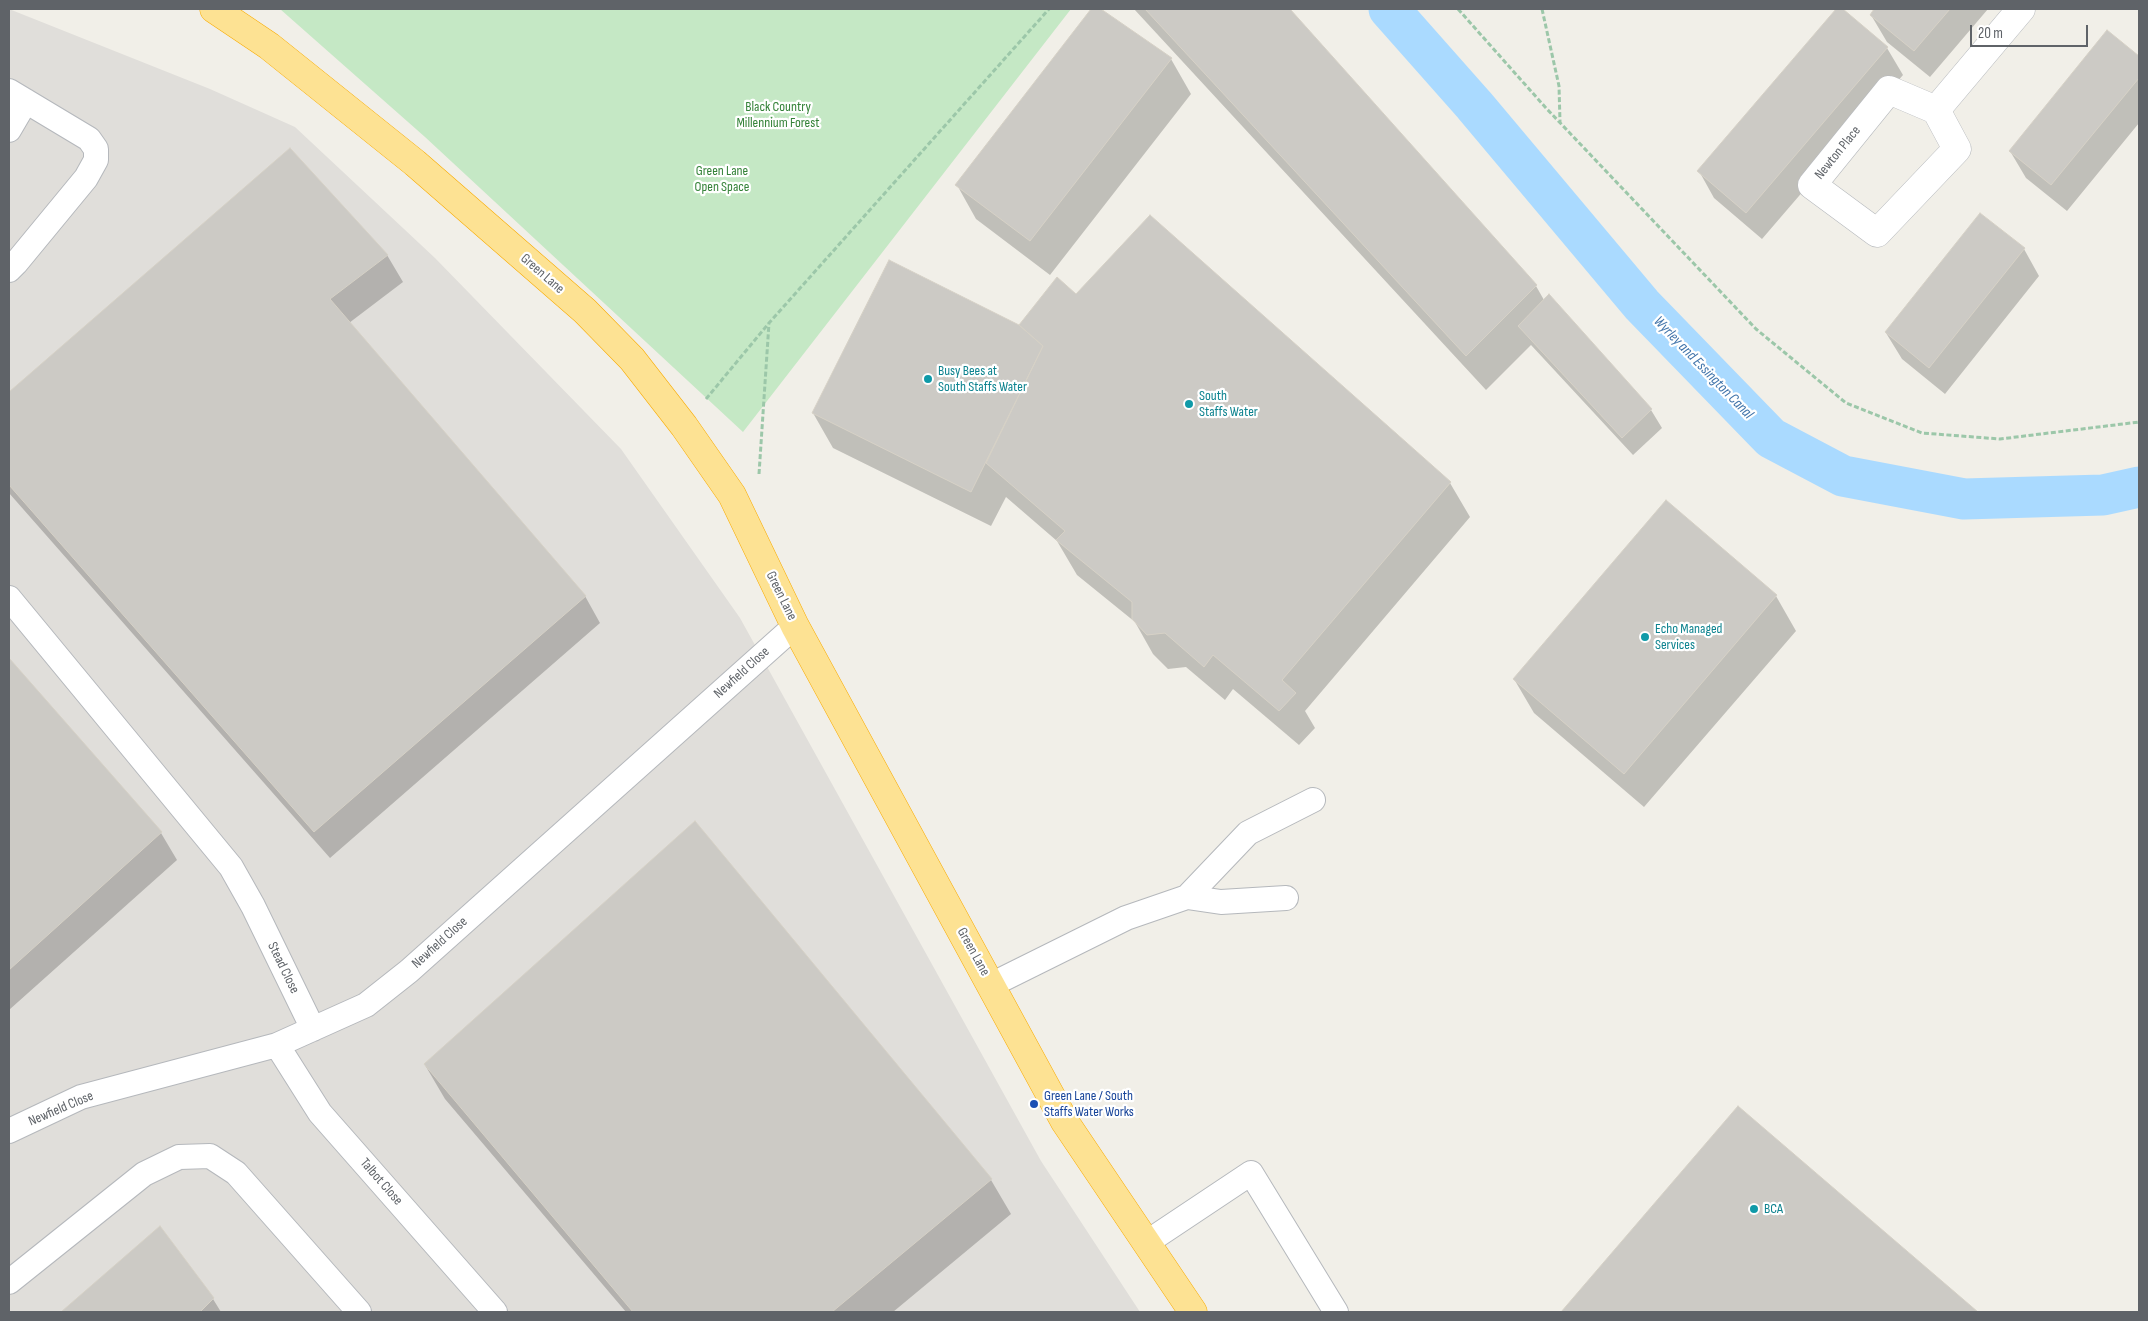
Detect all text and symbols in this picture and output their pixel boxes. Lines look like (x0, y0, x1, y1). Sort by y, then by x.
scale bar (1973, 15, 2090, 47)
text: 20 m (1978, 24, 2003, 43)
park label: Black Country Millennium Forest (736, 99, 820, 132)
street label: Newton Place (1811, 123, 1865, 183)
park label: Green Lane Open Space (695, 163, 749, 196)
street label: Green Lane (517, 250, 567, 298)
water label: Wyrley and Essington Canal (1649, 313, 1757, 423)
place label: Busy Bees at South Staffs Water (938, 363, 1027, 396)
marker: Busy Bees at South Staffs Water (922, 373, 934, 385)
place label: South Staffs Water (1199, 388, 1258, 421)
marker: South Staffs Water (1183, 398, 1195, 410)
street label: Green Lane (762, 569, 800, 623)
place label: Echo Managed Services (1655, 621, 1722, 654)
marker: Echo Managed Services (1639, 631, 1651, 643)
street label: Newfield Close (711, 644, 773, 702)
street label: Newfield Close (409, 914, 471, 972)
street label: Green Lane (953, 925, 993, 979)
street label: Stead Close (263, 940, 303, 996)
street label: Newfield Close (26, 1088, 96, 1130)
place label: Green Lane / South Staffs Water Works (1044, 1088, 1134, 1120)
marker: Green Lane / South Staffs Water Works (1028, 1098, 1040, 1110)
street label: Talbot Close (356, 1155, 406, 1209)
place label: BCA (1764, 1201, 1783, 1217)
marker: BCA (1748, 1203, 1760, 1215)

